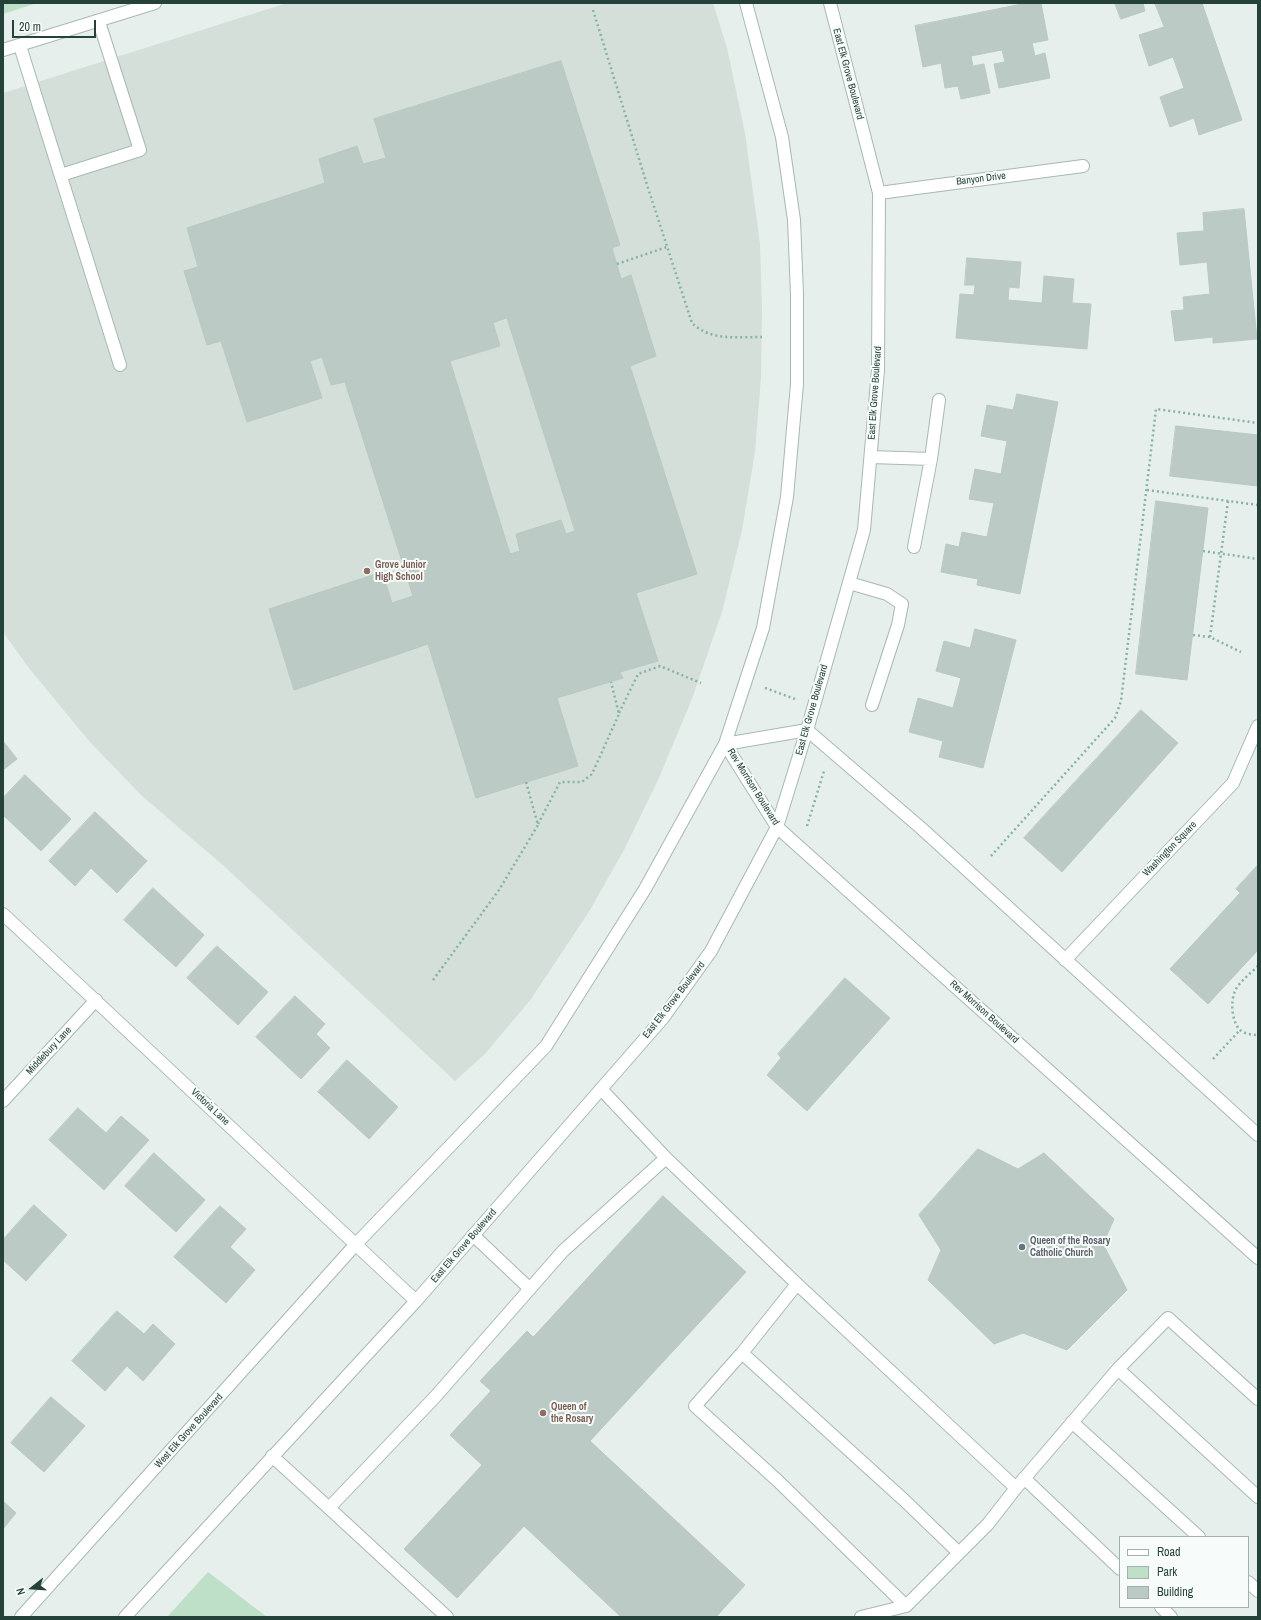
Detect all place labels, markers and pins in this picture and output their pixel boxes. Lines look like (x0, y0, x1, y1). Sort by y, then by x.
place label: Grove Junior High School (375, 559, 426, 582)
marker: Grove Junior High School (362, 566, 372, 576)
place label: Queen of the Rosary Catholic Church (1030, 1235, 1110, 1258)
marker: Queen of the Rosary Catholic Church (1017, 1242, 1027, 1252)
place label: Queen of the Rosary (551, 1401, 593, 1424)
marker: Queen of the Rosary (538, 1408, 548, 1418)

